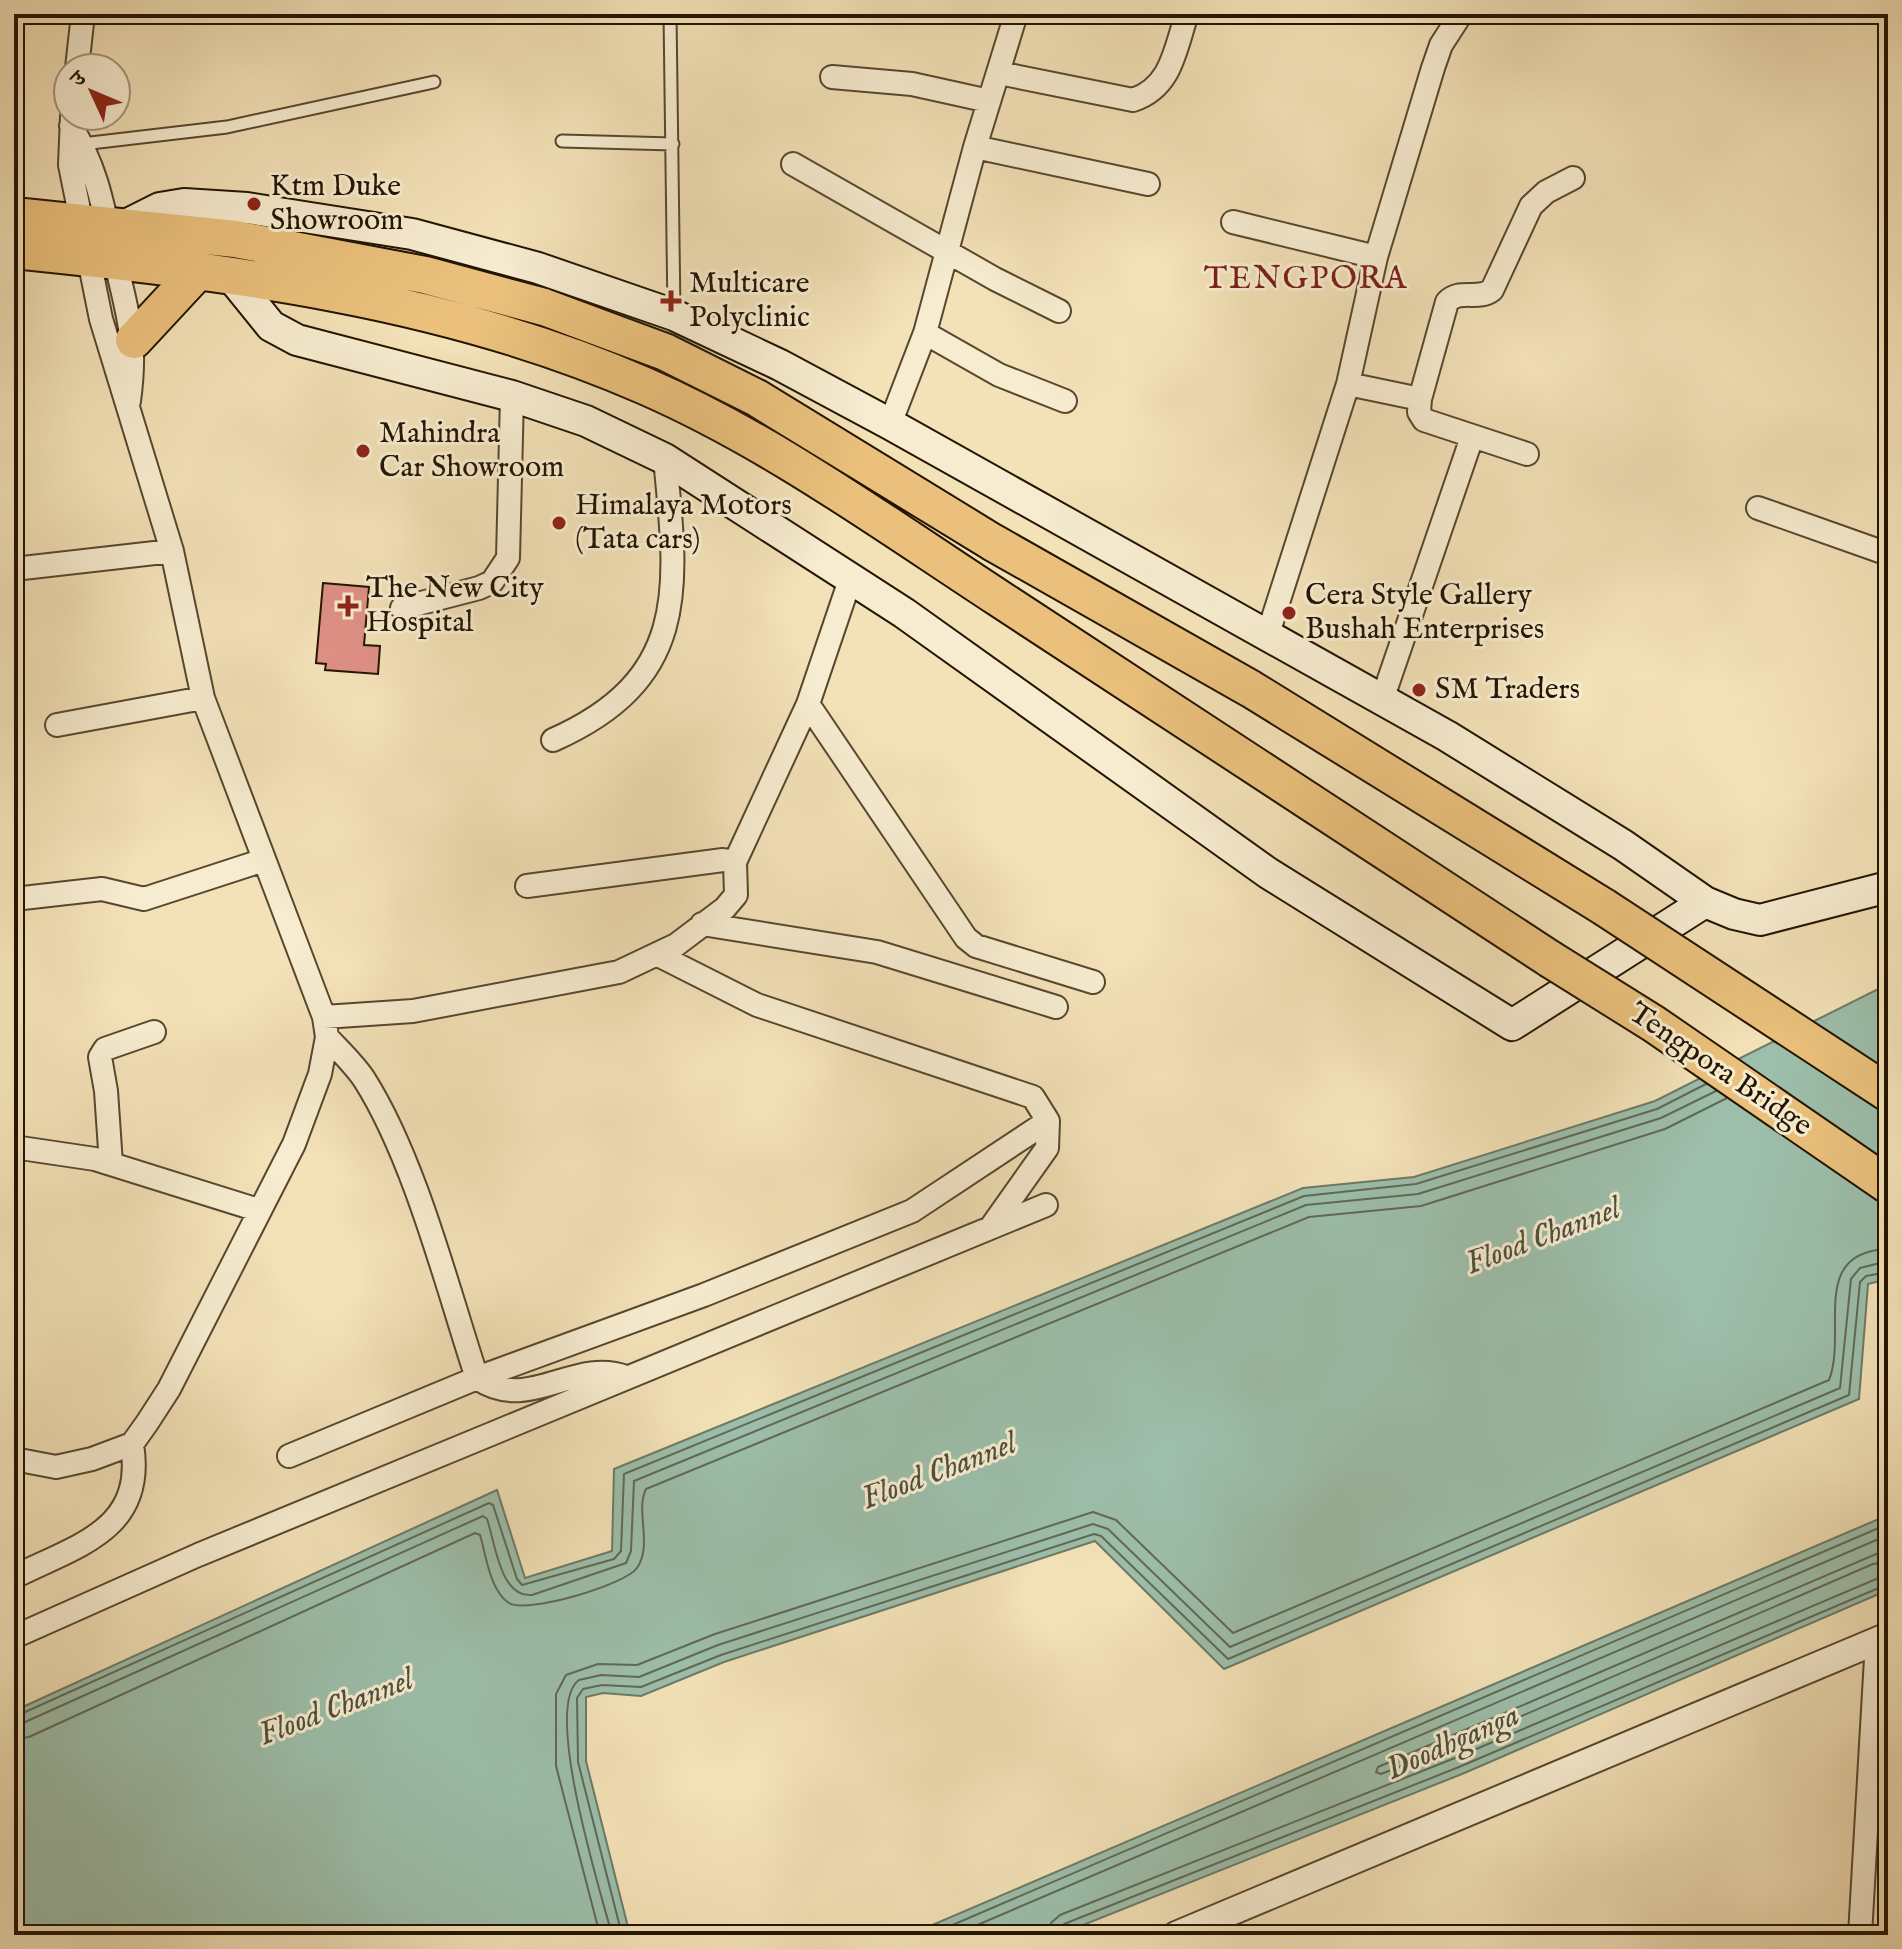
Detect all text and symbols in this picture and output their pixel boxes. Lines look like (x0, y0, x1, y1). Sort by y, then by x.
north arrow (52, 52, 132, 132)
text: उ (64, 64, 94, 95)
place label: Ktm Duke Showroom (270, 168, 403, 240)
marker: Ktm Duke Showroom (245, 195, 263, 213)
district label: TENGPORA (1204, 259, 1408, 300)
place label: Multicare Polyclinic (689, 265, 810, 337)
marker: Multicare Polyclinic (660, 290, 682, 312)
place label: Mahindra Car Showroom (379, 415, 564, 487)
marker: Mahindra Car Showroom (354, 442, 372, 460)
place label: Himalaya Motors (Tata cars) (575, 487, 792, 559)
marker: Himalaya Motors (Tata cars) (550, 514, 568, 532)
place label: The New City Hospital (366, 570, 544, 642)
place label: Cera Style Gallery Bushah Enterprises (1305, 577, 1544, 649)
marker: The New City Hospital (337, 595, 359, 617)
marker: Cera Style Gallery Bushah Enterprises (1280, 604, 1298, 622)
place label: SM Traders (1435, 671, 1580, 709)
marker: SM Traders (1410, 681, 1428, 699)
street label: Tengpora Bridge (1621, 995, 1819, 1145)
water label: Flood Channel (1460, 1188, 1629, 1285)
water label: Flood Channel (856, 1423, 1025, 1520)
water label: Flood Channel (253, 1659, 422, 1756)
water label: Doodhganga (1380, 1695, 1526, 1791)

